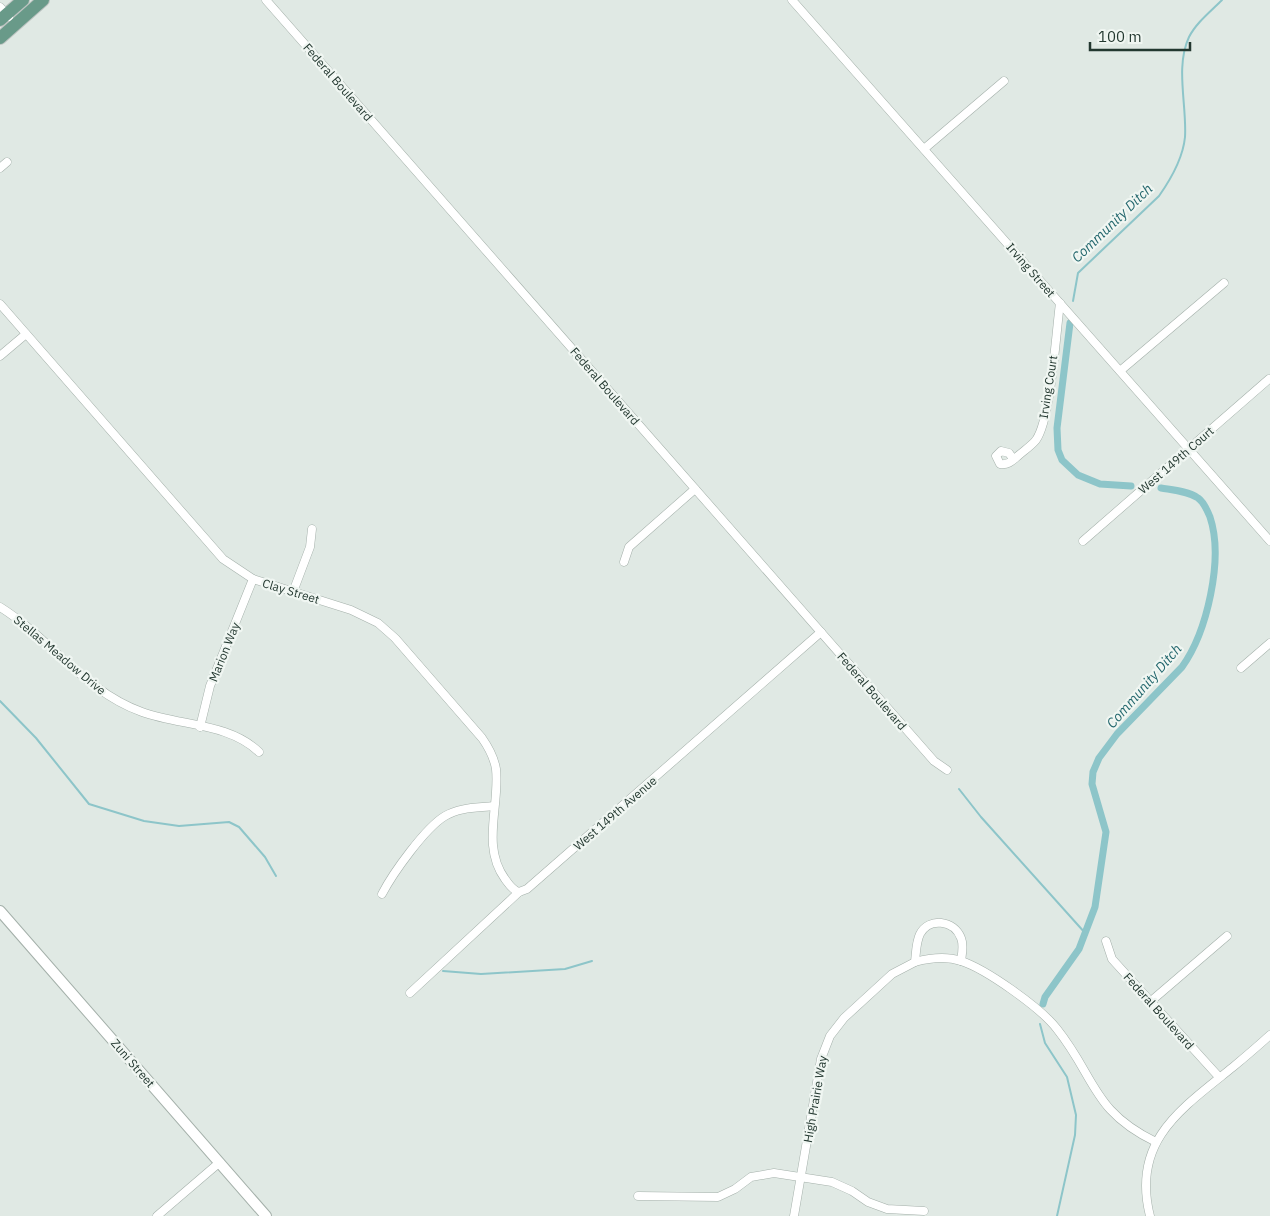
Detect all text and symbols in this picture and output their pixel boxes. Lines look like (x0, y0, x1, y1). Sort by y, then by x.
scale bar (1090, 20, 1190, 52)
text: 100 m (1098, 27, 1142, 46)
street label: Federal Boulevard (300, 40, 376, 124)
water label: Community Ditch (1068, 180, 1156, 266)
street label: Irving Street (1003, 240, 1059, 300)
street label: Federal Boulevard (567, 344, 643, 428)
street label: Irving Court (1036, 354, 1060, 420)
street label: West 149th Court (1135, 423, 1217, 497)
street label: Clay Street (261, 575, 321, 607)
street label: Stellas Meadow Drive (11, 612, 109, 698)
street label: Marion Way (205, 620, 243, 684)
water label: Community Ditch (1102, 640, 1186, 732)
street label: Federal Boulevard (834, 649, 910, 733)
street label: West 149th Avenue (570, 772, 660, 853)
street label: Federal Boulevard (1121, 970, 1197, 1052)
street label: Zuni Street (108, 1036, 158, 1090)
street label: High Prairie Way (800, 1054, 830, 1144)

